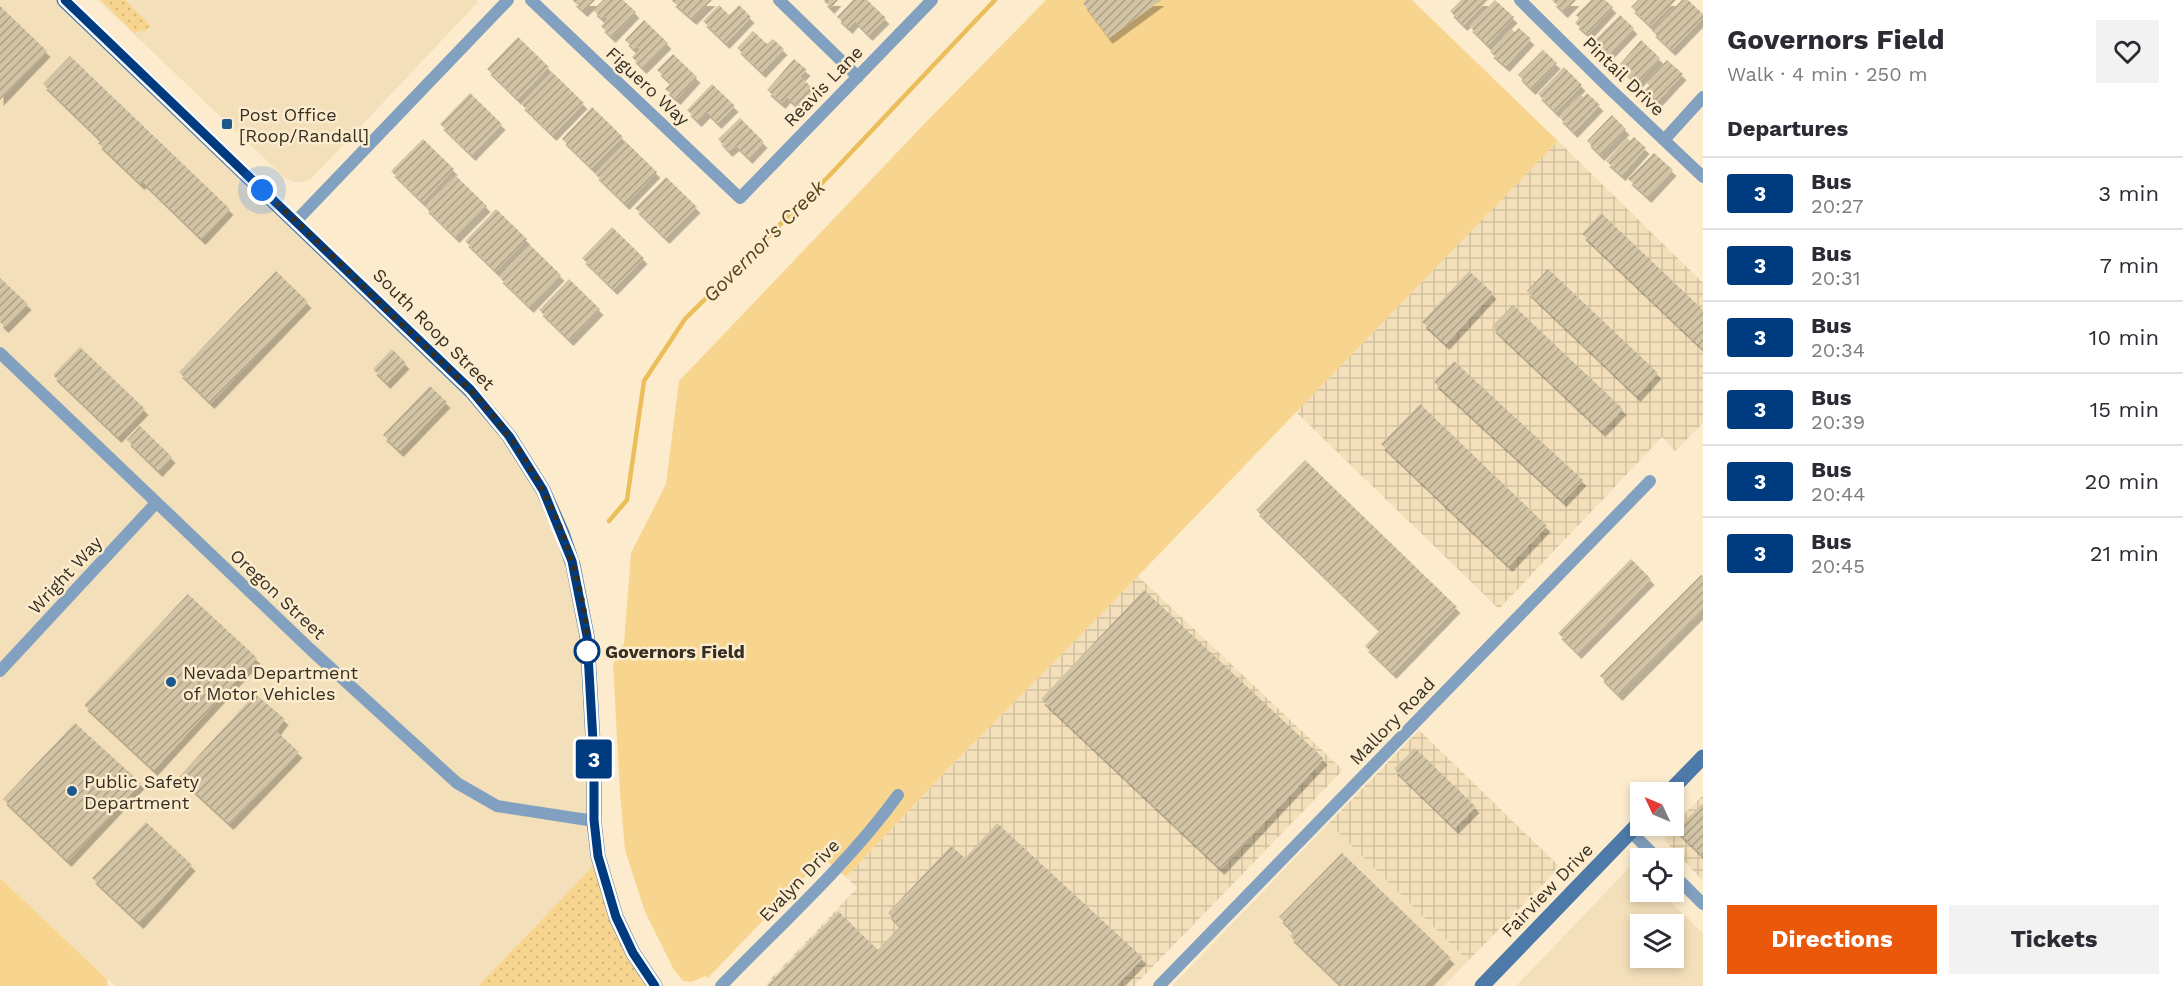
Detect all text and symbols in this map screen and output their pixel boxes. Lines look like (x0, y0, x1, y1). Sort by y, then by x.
button: heart (2096, 20, 2159, 83)
text: Governors Field (1727, 23, 1945, 56)
street label: Pintail Drive (1579, 32, 1669, 120)
street label: Reavis Lane (779, 41, 867, 131)
street label: Figuero Way (602, 42, 694, 130)
text: Walk · 4 min · 250 m (1727, 62, 1928, 86)
place label: Post Office [Roop/Randall] (239, 104, 369, 146)
text: Departures (1727, 116, 1848, 141)
marker: Post Office [Roop/Randall] (220, 117, 234, 131)
text: Bus (1811, 169, 1851, 194)
water label: Governor's Creek (698, 174, 831, 307)
your location (247, 175, 277, 205)
text: 3 (1754, 181, 1766, 206)
text: 3 min (2098, 181, 2159, 206)
text: 20:27 (1811, 194, 1864, 218)
text: Bus (1811, 241, 1851, 266)
text: 3 (1754, 253, 1766, 278)
text: 7 min (2099, 253, 2159, 278)
street label: South Roop Street (369, 264, 499, 394)
text: 20:31 (1811, 266, 1860, 290)
text: Bus (1811, 313, 1851, 338)
text: 3 (1754, 325, 1766, 350)
text: 10 min (2089, 325, 2159, 350)
text: 20:34 (1811, 338, 1865, 362)
text: Bus (1811, 385, 1851, 410)
text: 3 (1754, 397, 1766, 422)
text: 15 min (2090, 397, 2159, 422)
text: 20:39 (1811, 410, 1865, 434)
text: Bus (1811, 457, 1851, 482)
text: 3 (1754, 469, 1766, 494)
text: 20 min (2085, 469, 2159, 494)
text: 20:44 (1811, 482, 1865, 506)
text: Bus (1811, 529, 1851, 554)
street label: Wright Way (24, 531, 107, 618)
text: 3 (1754, 541, 1766, 566)
text: 21 min (2090, 541, 2159, 566)
street label: Oregon Street (226, 544, 330, 644)
text: 20:45 (1811, 554, 1865, 578)
marker: Governors Field (574, 638, 600, 664)
place label: Governors Field (605, 641, 745, 662)
place label: Nevada Department of Motor Vehicles (183, 662, 358, 704)
street label: Mallory Road (1345, 673, 1439, 769)
marker: Nevada Department of Motor Vehicles (164, 675, 178, 689)
line badge: 3 (574, 740, 614, 778)
text: 3 (588, 747, 600, 772)
place label: Public Safety Department (84, 771, 200, 813)
north arrow (1630, 782, 1684, 836)
map controls (1630, 782, 1684, 968)
marker: Public Safety Department (65, 784, 79, 798)
street label: Evalyn Drive (754, 834, 844, 926)
street label: Fairview Drive (1497, 839, 1597, 941)
button: locate (1630, 848, 1684, 902)
button: Directions (1727, 905, 1937, 974)
button: Tickets (1949, 905, 2159, 974)
button: layers (1630, 914, 1684, 968)

